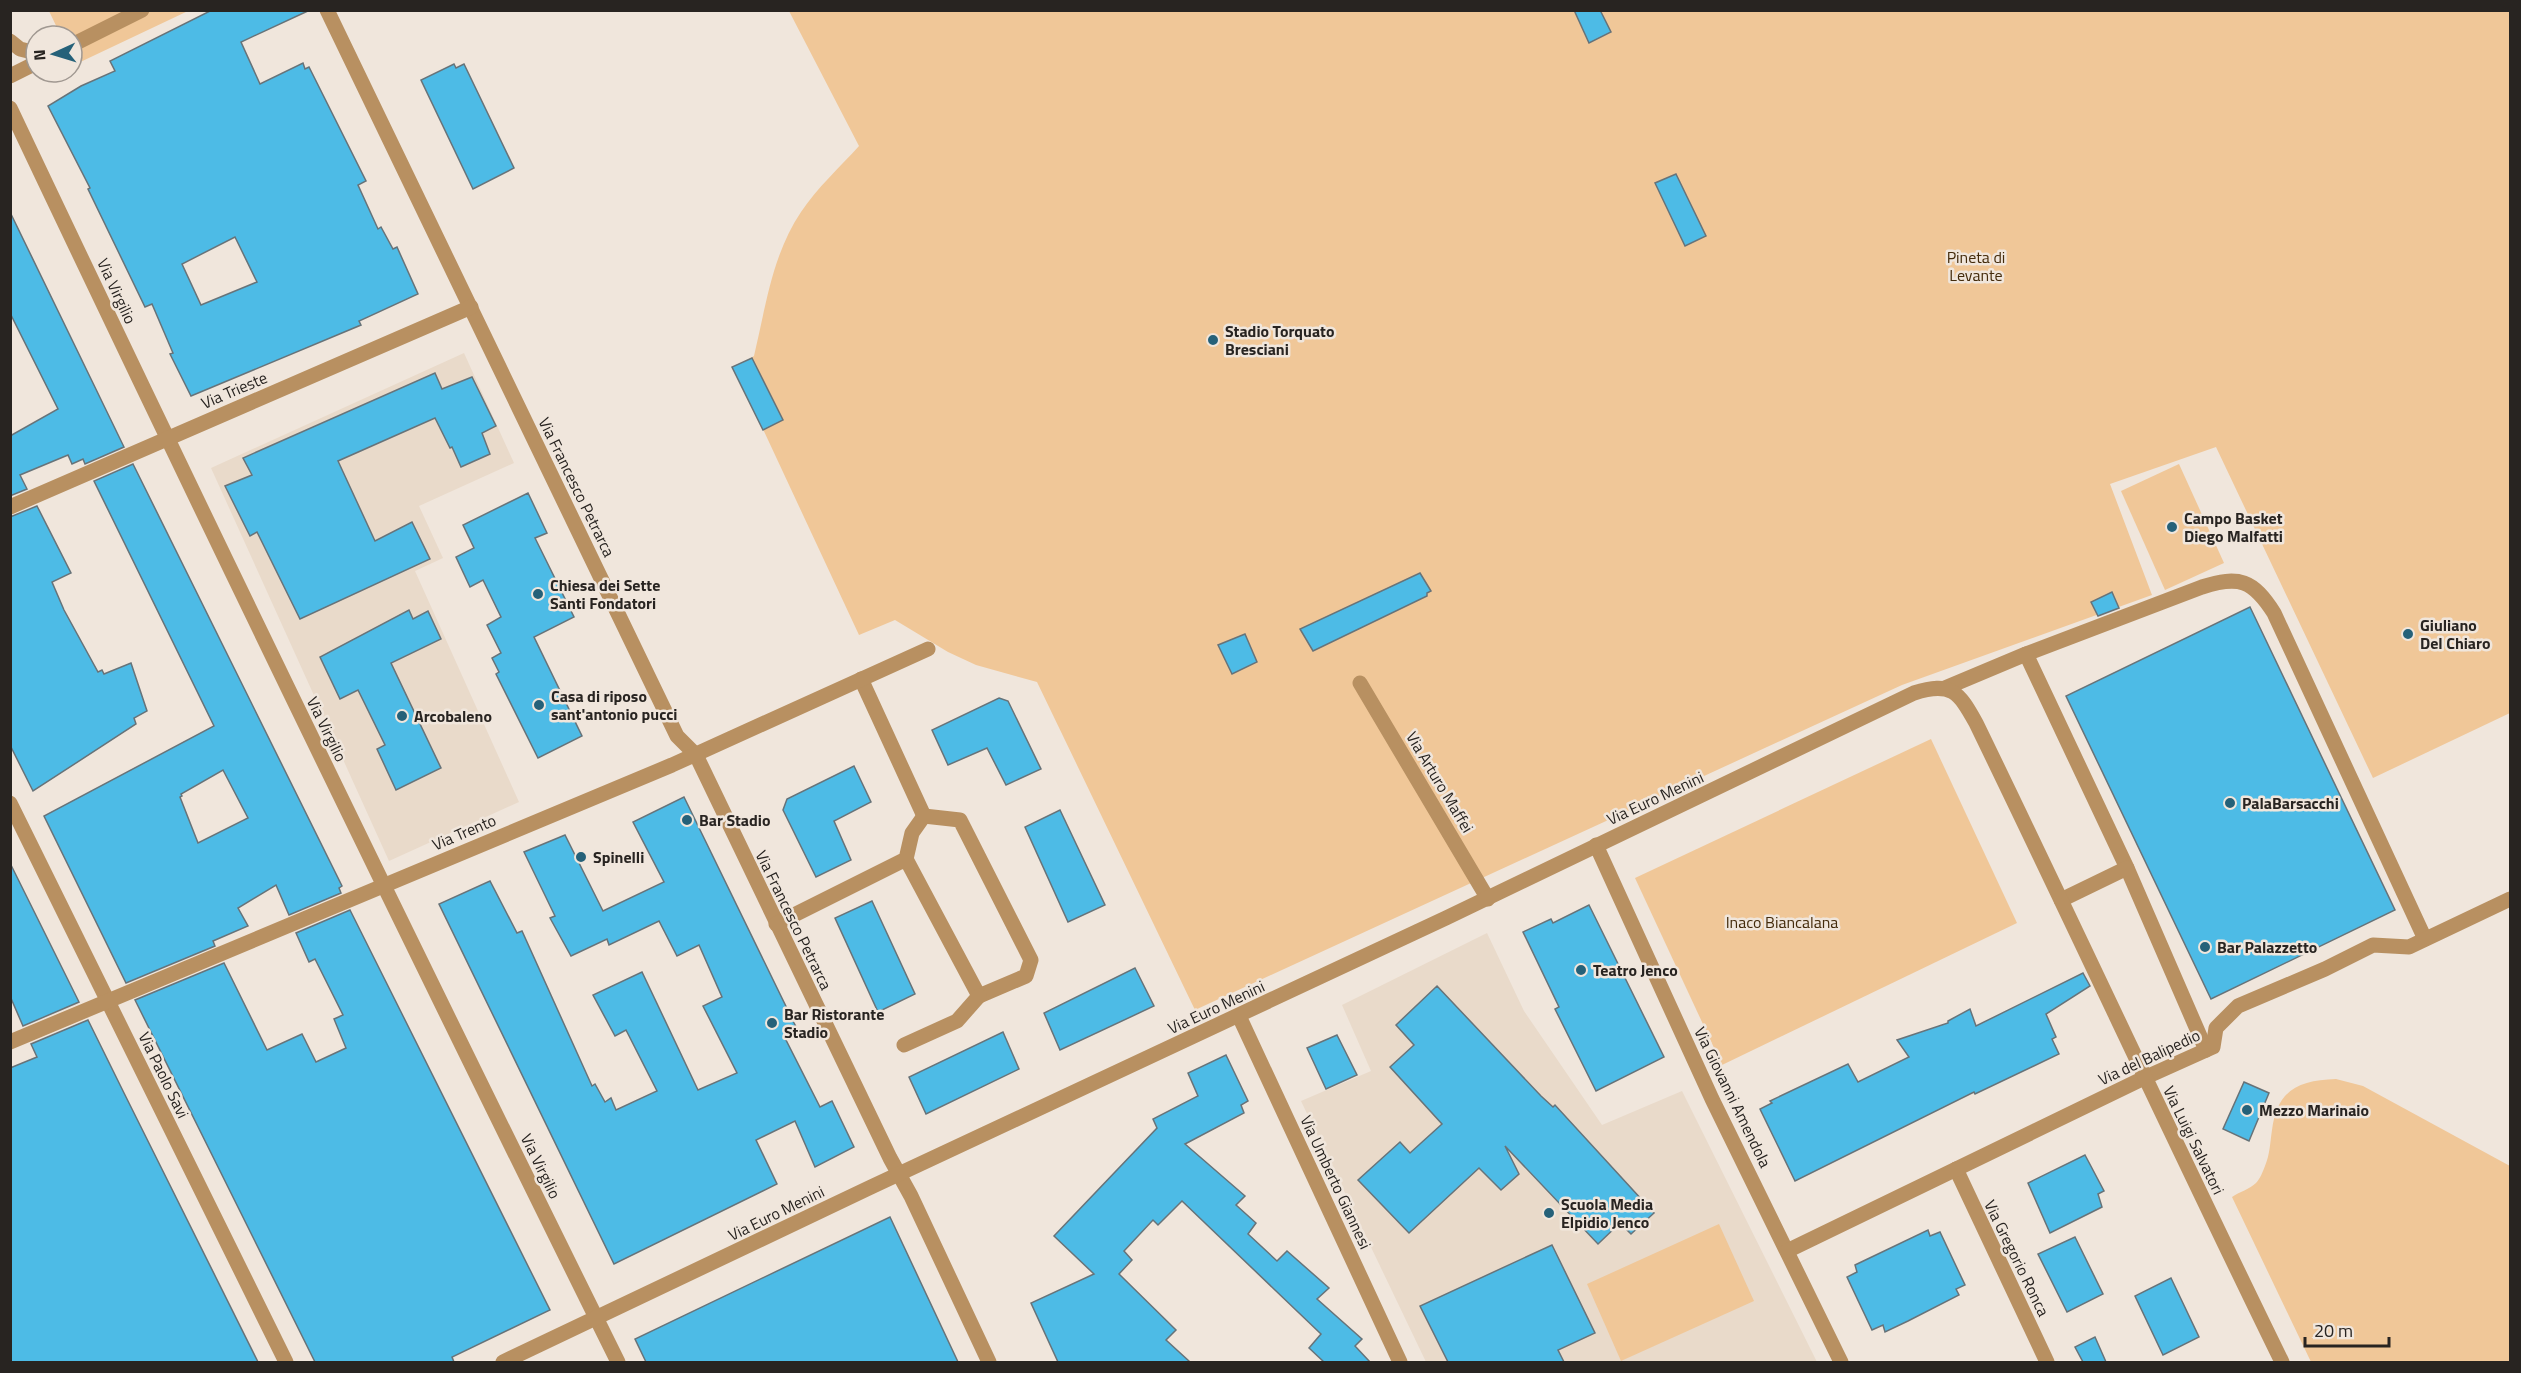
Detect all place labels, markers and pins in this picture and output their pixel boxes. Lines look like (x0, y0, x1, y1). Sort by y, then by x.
place label: Stadio Torquato Bresciani (1225, 319, 1334, 361)
marker: Stadio Torquato Bresciani (1206, 333, 1220, 347)
place label: Campo Basket Diego Malfatti (2184, 506, 2283, 548)
marker: Campo Basket Diego Malfatti (2165, 520, 2179, 534)
place label: Chiesa dei Sette Santi Fondatori (550, 573, 660, 615)
marker: Chiesa dei Sette Santi Fondatori (531, 587, 545, 601)
place label: Giuliano Del Chiaro (2420, 613, 2491, 655)
marker: Giuliano Del Chiaro (2401, 627, 2415, 641)
place label: Casa di riposo sant'antonio pucci (551, 684, 677, 726)
marker: Casa di riposo sant'antonio pucci (532, 698, 546, 712)
place label: Arcobaleno (414, 704, 492, 728)
marker: Arcobaleno (395, 709, 409, 723)
place label: PalaBarsacchi (2242, 791, 2339, 815)
marker: PalaBarsacchi (2223, 796, 2237, 810)
place label: Bar Stadio (699, 808, 770, 832)
marker: Bar Stadio (680, 813, 694, 827)
place label: Spinelli (593, 845, 644, 869)
marker: Spinelli (574, 850, 588, 864)
place label: Bar Palazzetto (2217, 935, 2317, 959)
marker: Bar Palazzetto (2198, 940, 2212, 954)
place label: Teatro Jenco (1593, 958, 1678, 982)
marker: Teatro Jenco (1574, 963, 1588, 977)
place label: Bar Ristorante Stadio (784, 1002, 884, 1044)
marker: Bar Ristorante Stadio (765, 1016, 779, 1030)
place label: Mezzo Marinaio (2259, 1098, 2369, 1122)
marker: Mezzo Marinaio (2240, 1103, 2254, 1117)
place label: Scuola Media Elpidio Jenco (1561, 1192, 1653, 1234)
marker: Scuola Media Elpidio Jenco (1542, 1206, 1556, 1220)

